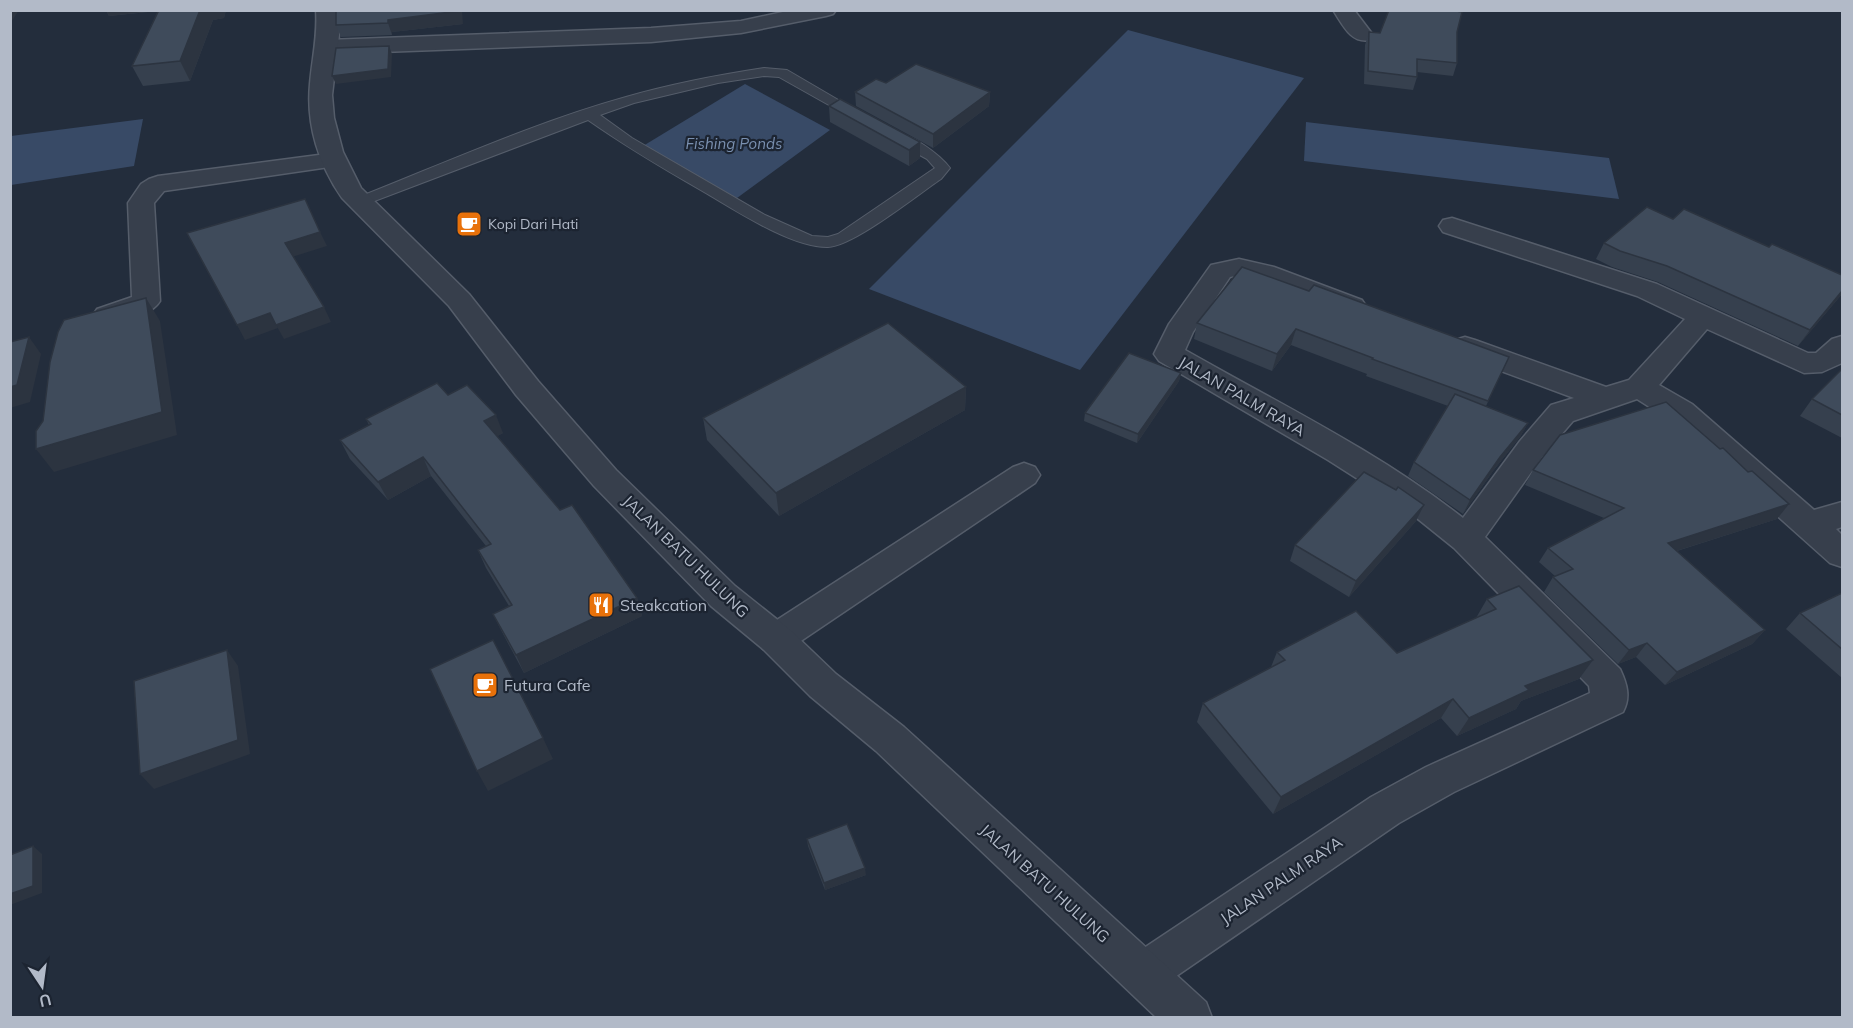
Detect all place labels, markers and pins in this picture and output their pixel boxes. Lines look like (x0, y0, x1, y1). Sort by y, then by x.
cafe icon: Kopi Dari Hati (454, 209, 484, 239)
place label: Kopi Dari Hati (488, 215, 578, 233)
restaurant icon: Steakcation (586, 590, 616, 620)
place label: Steakcation (620, 595, 707, 615)
cafe icon: Futura Cafe (470, 670, 500, 700)
place label: Futura Cafe (504, 675, 591, 695)

